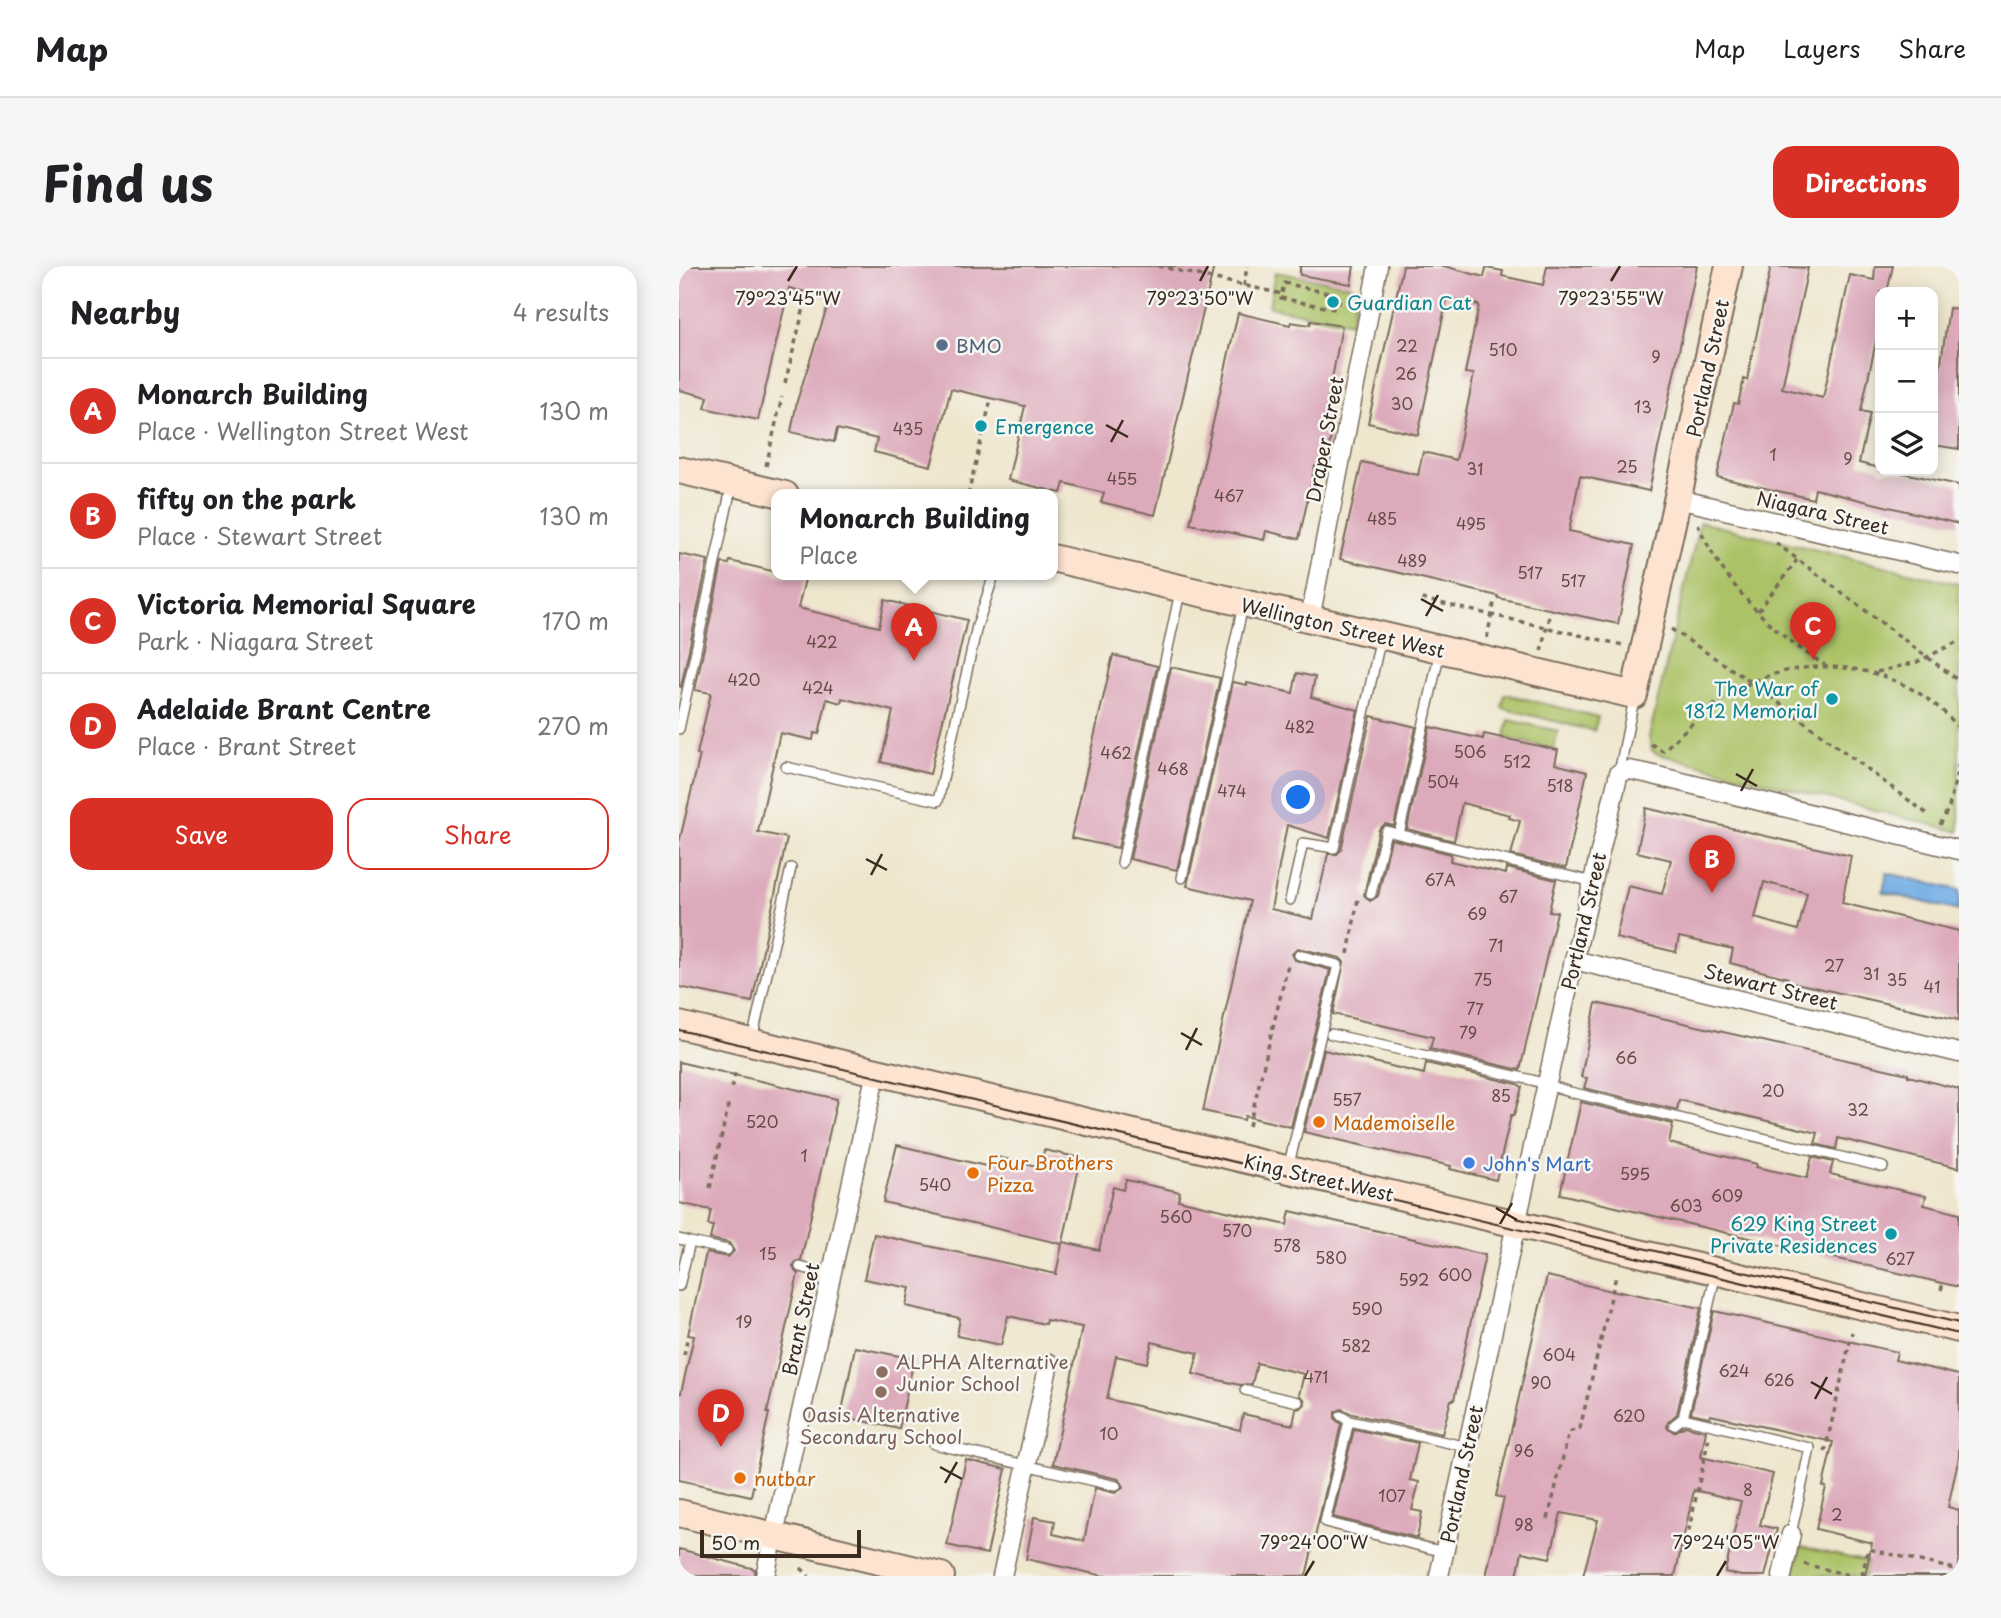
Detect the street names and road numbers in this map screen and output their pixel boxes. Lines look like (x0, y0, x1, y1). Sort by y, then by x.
street label: Portland Street (1679, 296, 1735, 439)
street label: Draper Street (1298, 373, 1350, 504)
street label: Niagara Street (1754, 483, 1892, 541)
street label: Wellington Street West (1238, 590, 1448, 664)
street label: Portland Street (1554, 849, 1612, 992)
street label: Stewart Street (1701, 956, 1841, 1016)
street label: King Street West (1241, 1146, 1397, 1208)
street label: Brant Street (774, 1260, 826, 1378)
street label: Portland Street (1433, 1402, 1489, 1545)

